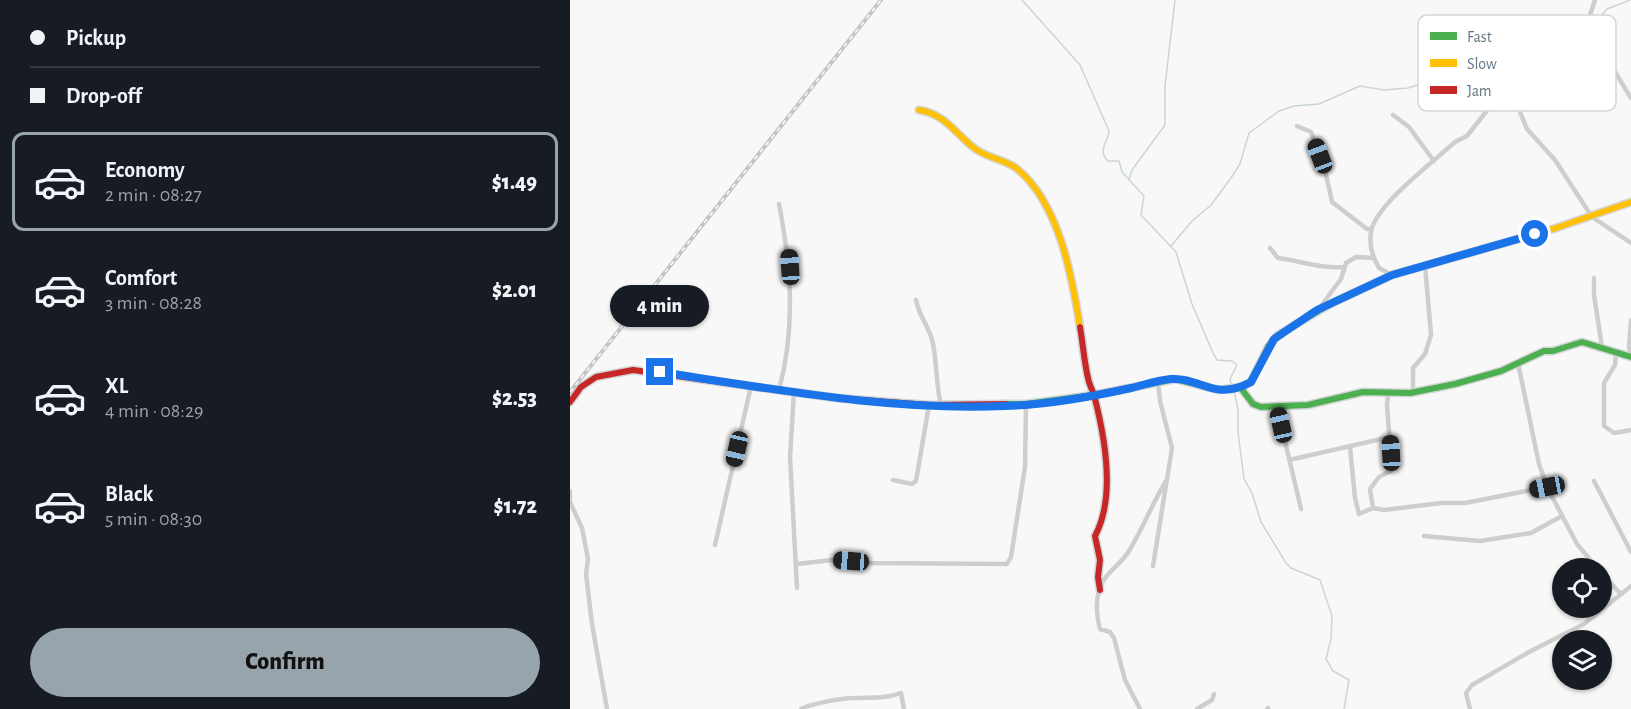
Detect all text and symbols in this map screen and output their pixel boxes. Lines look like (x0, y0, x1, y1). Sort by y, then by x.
legend (1418, 15, 1616, 111)
text: Pickup (66, 27, 126, 49)
text: Fast (1467, 29, 1492, 45)
text: Slow (1467, 56, 1497, 72)
text: Jam (1467, 83, 1492, 99)
text: Drop-off (66, 85, 142, 107)
car (1305, 136, 1335, 176)
icon: car (33, 155, 87, 209)
text: Economy (105, 159, 185, 181)
text: $1.49 (492, 171, 537, 193)
text: 2 min · 08:27 (105, 185, 202, 205)
route start (1521, 220, 1548, 247)
car (780, 248, 800, 286)
icon: car (33, 263, 87, 317)
text: Comfort (105, 267, 177, 289)
text: $2.01 (492, 279, 537, 301)
callout: 4 min (610, 285, 710, 327)
text: 3 min · 08:28 (105, 293, 202, 313)
text: 4 min (637, 296, 682, 316)
route end (646, 358, 673, 385)
icon: car (33, 371, 87, 425)
text: XL (105, 375, 128, 397)
text: $2.53 (492, 387, 537, 409)
text: 4 min · 08:29 (105, 401, 203, 421)
car (1268, 405, 1294, 445)
car (724, 429, 750, 469)
car (1381, 435, 1401, 471)
car (1528, 475, 1566, 499)
icon: car (33, 479, 87, 533)
text: Black (105, 483, 153, 505)
text: $1.72 (494, 495, 537, 517)
text: 5 min · 08:30 (105, 509, 202, 529)
car (832, 551, 870, 571)
map controls (1552, 558, 1612, 690)
button: locate (1552, 558, 1612, 618)
button: Confirm (30, 628, 540, 697)
button: layers (1552, 630, 1612, 690)

